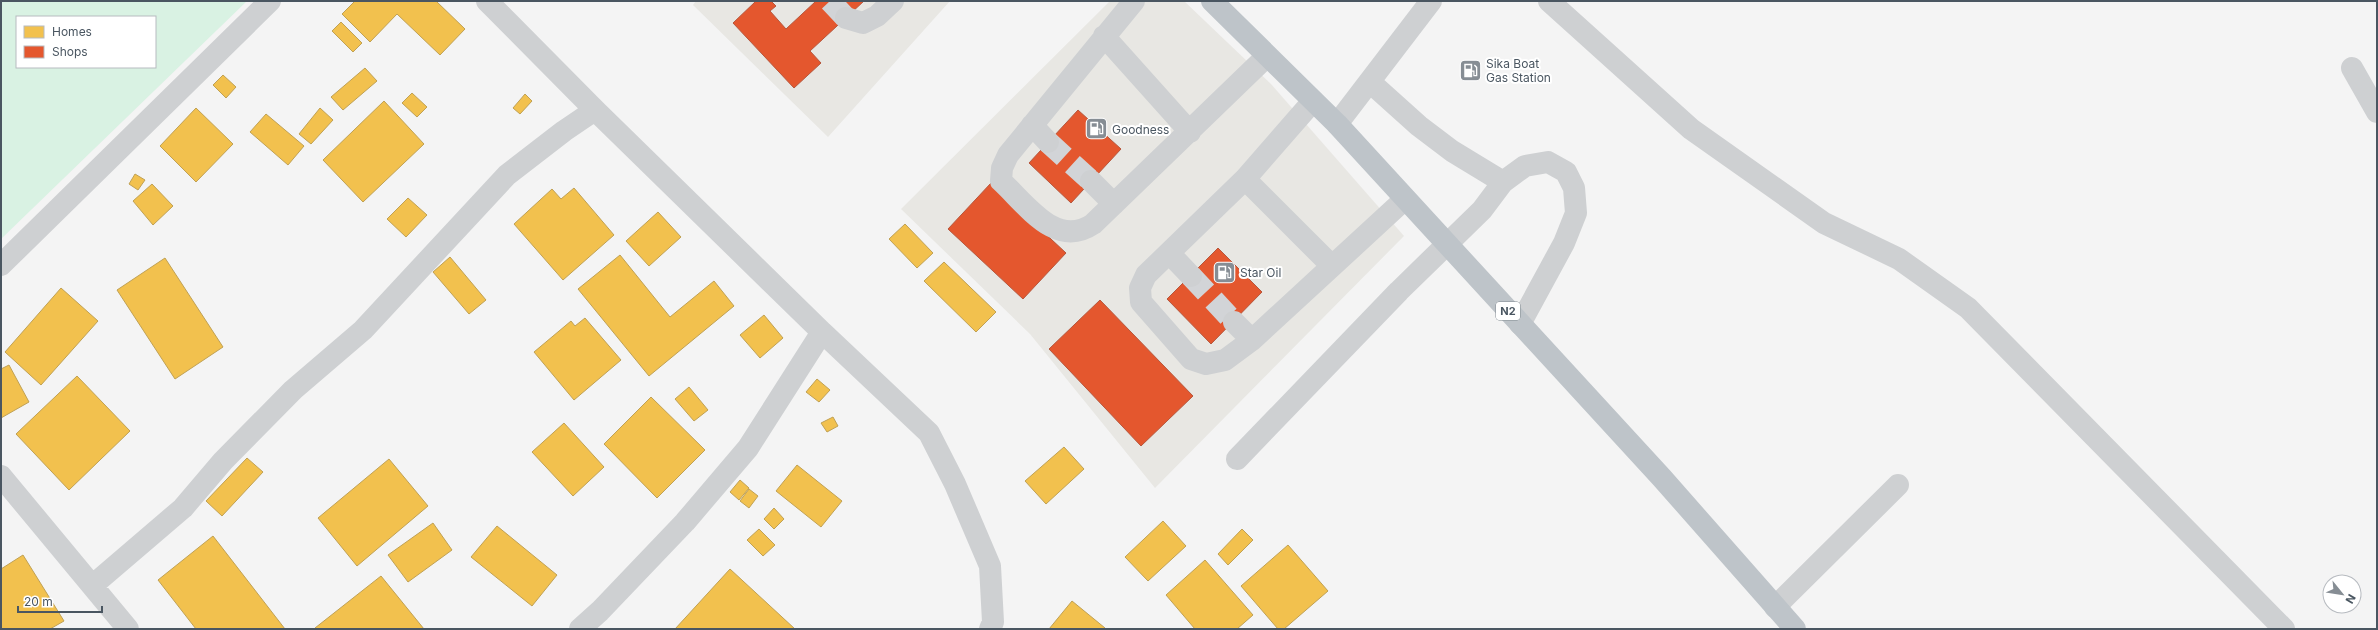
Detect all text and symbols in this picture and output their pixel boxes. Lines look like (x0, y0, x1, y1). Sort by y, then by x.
legend (16, 16, 156, 68)
text: Homes (52, 24, 92, 39)
text: Shops (52, 44, 88, 59)
place label: Sika Boat Gas Station (1486, 56, 1551, 85)
fuel station icon: Sika Boat Gas Station (1458, 57, 1484, 83)
fuel station icon: Goodness (1084, 116, 1110, 142)
place label: Goodness (1112, 122, 1169, 137)
fuel station icon: Star Oil (1211, 259, 1237, 285)
place label: Star Oil (1240, 265, 1281, 280)
road number: N2 (1496, 302, 1520, 320)
north arrow (2322, 574, 2362, 614)
scale bar (18, 588, 102, 614)
text: N (2343, 592, 2359, 606)
text: 20 m (24, 594, 53, 609)

